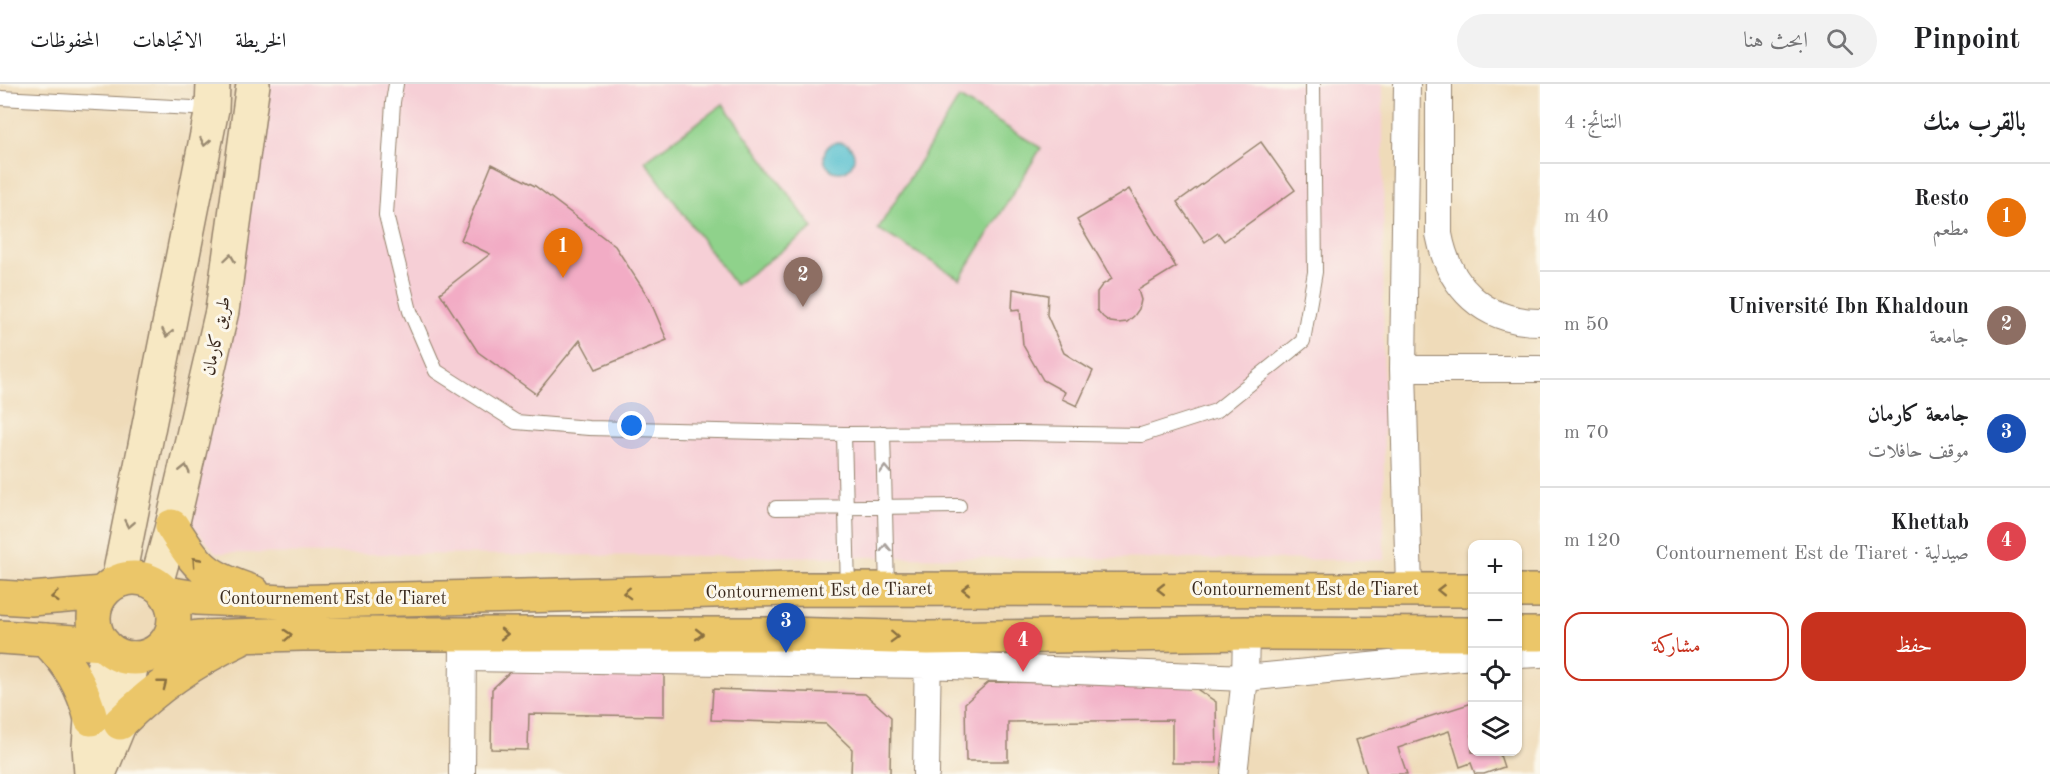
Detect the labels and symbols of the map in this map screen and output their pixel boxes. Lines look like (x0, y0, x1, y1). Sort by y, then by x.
one-way arrow (199, 136, 212, 146)
pin: 1 (544, 228, 582, 278)
one-way arrow (223, 253, 235, 262)
pin: 2 (784, 258, 822, 307)
street label: طريق كارمان (199, 295, 236, 378)
one-way arrow (161, 328, 174, 338)
your location (617, 411, 646, 440)
one-way arrow (178, 464, 191, 474)
one-way arrow (878, 466, 891, 475)
one-way arrow (123, 519, 136, 529)
one-way arrow (880, 543, 893, 552)
one-way arrow (192, 557, 203, 568)
street label: Contournement Est de Tiaret (705, 580, 933, 602)
street label: Contournement Est de Tiaret (1191, 581, 1419, 599)
one-way arrow (962, 583, 971, 595)
one-way arrow (1157, 583, 1166, 595)
one-way arrow (1436, 584, 1445, 596)
one-way arrow (623, 587, 632, 599)
one-way arrow (51, 590, 60, 603)
street label: Contournement Est de Tiaret (219, 590, 447, 608)
pin: 3 (766, 604, 806, 653)
pin: 4 (1004, 622, 1042, 672)
one-way arrow (283, 628, 292, 641)
one-way arrow (499, 628, 508, 640)
one-way arrow (694, 628, 703, 640)
one-way arrow (889, 631, 898, 643)
one-way arrow (157, 680, 168, 691)

